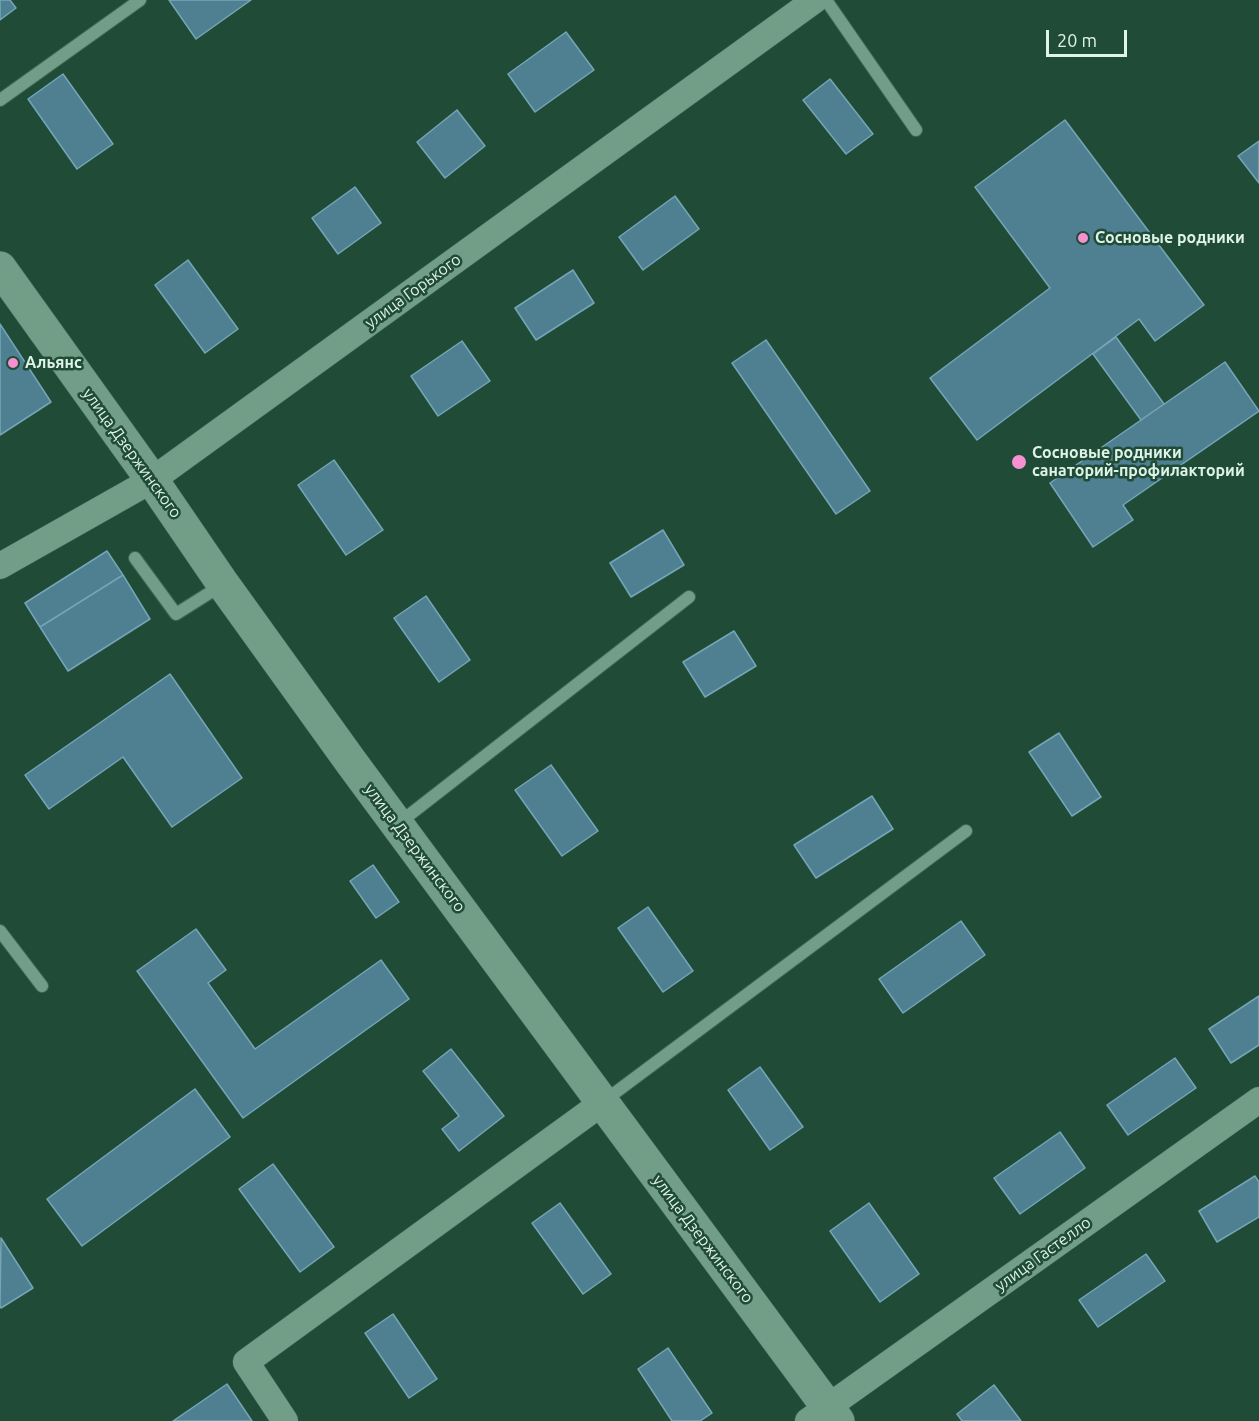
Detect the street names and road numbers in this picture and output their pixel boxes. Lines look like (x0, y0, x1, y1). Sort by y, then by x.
street label: улица Горького (361, 250, 465, 332)
street label: улица Дзержинского (79, 384, 185, 522)
street label: улица Дзержинского (361, 780, 469, 916)
street label: улица Дзержинского (649, 1171, 757, 1307)
street label: улица Гастелло (991, 1213, 1095, 1295)

